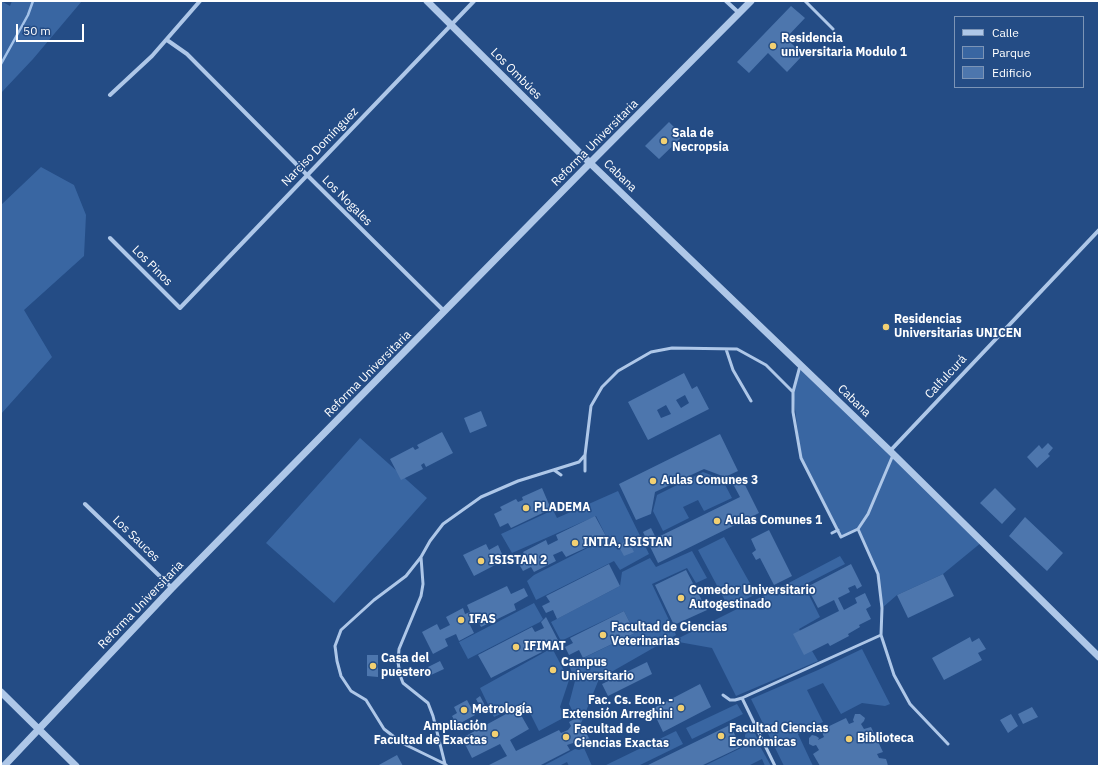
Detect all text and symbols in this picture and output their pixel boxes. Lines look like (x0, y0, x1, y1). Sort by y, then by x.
scale bar (18, 16, 86, 42)
legend (954, 16, 1084, 88)
text: 50 m (23, 23, 51, 38)
text: Calle (992, 25, 1019, 40)
place label: Residencia universitaria Modulo 1 (781, 32, 907, 60)
marker: Residencia universitaria Modulo 1 (768, 41, 778, 51)
street label: Los Ombúes (487, 45, 545, 103)
text: Parque (992, 45, 1030, 60)
text: Edificio (992, 65, 1031, 80)
street label: Reforma Universitaria (549, 97, 641, 189)
street label: Narciso Domínguez (279, 105, 361, 189)
place label: Sala de Necropsia (672, 127, 729, 155)
marker: Sala de Necropsia (659, 136, 669, 146)
street label: Cabana (600, 157, 640, 195)
street label: Los Nogales (319, 173, 375, 229)
street label: Los Pinos (129, 243, 175, 289)
place label: Residencias Universitarias UNICEN (894, 313, 1022, 341)
marker: Residencias Universitarias UNICEN (881, 322, 891, 332)
street label: Reforma Universitaria (322, 328, 414, 420)
street label: Calfulcurá (922, 352, 970, 402)
street label: Cabana (834, 382, 874, 420)
place label: Aulas Comunes 3 (661, 474, 758, 488)
marker: Aulas Comunes 3 (648, 476, 658, 486)
place label: PLADEMA (534, 501, 590, 515)
marker: PLADEMA (521, 503, 531, 513)
street label: Los Sauces (109, 513, 163, 565)
place label: Aulas Comunes 1 (725, 514, 822, 528)
marker: Aulas Comunes 1 (712, 516, 722, 526)
place label: INTIA, ISISTAN (583, 536, 672, 550)
marker: INTIA, ISISTAN (570, 538, 580, 548)
place label: ISISTAN 2 (489, 554, 547, 568)
marker: ISISTAN 2 (476, 556, 486, 566)
street label: Reforma Universitaria (95, 558, 187, 652)
place label: Comedor Universitario Autogestinado (689, 584, 816, 612)
marker: Comedor Universitario Autogestinado (676, 593, 686, 603)
place label: IFAS (469, 613, 496, 627)
marker: IFAS (456, 615, 466, 625)
place label: Facultad de Ciencias Veterinarias (611, 621, 727, 649)
marker: Facultad de Ciencias Veterinarias (598, 630, 608, 640)
place label: IFIMAT (524, 640, 566, 654)
marker: IFIMAT (511, 642, 521, 652)
place label: Casa del puestero (381, 652, 431, 680)
place label: Campus Universitario (561, 656, 634, 684)
marker: Casa del puestero (368, 661, 378, 671)
marker: Campus Universitario (548, 665, 558, 675)
place label: Fac. Cs. Econ. - Extensión Arreghini (562, 694, 673, 722)
place label: Metrología (472, 703, 532, 717)
marker: Fac. Cs. Econ. - Extensión Arreghini (676, 703, 686, 713)
marker: Metrología (459, 705, 469, 715)
place label: Ampliación Facultad de Exactas (374, 720, 487, 748)
place label: Facultad Ciencias Económicas (729, 722, 829, 750)
place label: Facultad de Ciencias Exactas (574, 723, 669, 751)
marker: Ampliación Facultad de Exactas (490, 729, 500, 739)
marker: Facultad Ciencias Económicas (716, 731, 726, 741)
marker: Facultad de Ciencias Exactas (561, 732, 571, 742)
place label: Biblioteca (857, 732, 914, 746)
marker: Biblioteca (844, 734, 854, 744)

